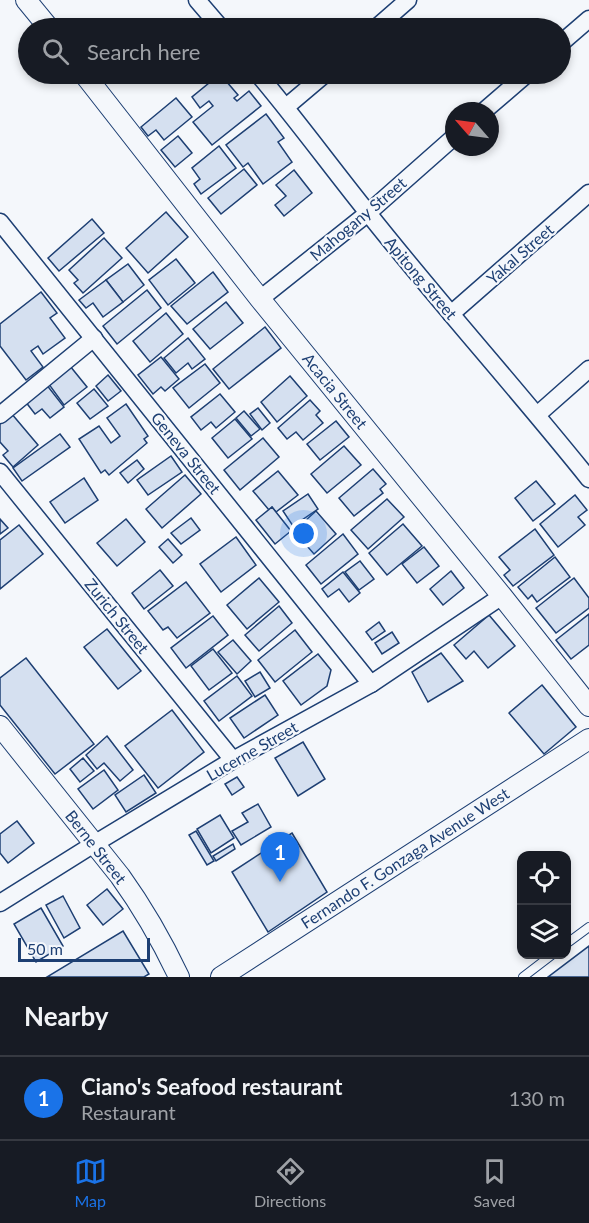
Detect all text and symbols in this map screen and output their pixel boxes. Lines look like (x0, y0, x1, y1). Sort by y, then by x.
search box (18, 18, 571, 84)
icon: search (39, 35, 72, 68)
text: Search here (87, 38, 200, 65)
north arrow (445, 102, 499, 156)
street label: Mahogany Street (306, 173, 410, 264)
street label: Yakal Street (482, 219, 557, 288)
street label: Apitong Street (381, 233, 462, 323)
street label: Acacia Street (299, 349, 372, 433)
street label: Geneva Street (148, 408, 225, 498)
your location (289, 519, 318, 548)
street label: Zurich Street (81, 574, 153, 657)
street label: Lucerne Street (203, 717, 301, 784)
street label: Fernando F. Gonzaga Avenue West (297, 783, 513, 932)
street label: Berne Street (62, 806, 131, 887)
pin: 1 (260, 832, 300, 882)
map controls (517, 851, 571, 959)
button: locate (517, 851, 571, 905)
button: layers (517, 905, 571, 959)
scale bar (18, 935, 150, 962)
text: 50 m (27, 939, 63, 958)
text: Nearby (24, 1000, 109, 1032)
text: Ciano's Seafood restaurant (81, 1073, 342, 1100)
text: 1 (38, 1086, 49, 1110)
text: 130 m (509, 1086, 565, 1110)
text: Restaurant (81, 1100, 176, 1124)
tab: Map (74, 1155, 107, 1210)
tab: Directions (254, 1155, 326, 1210)
tab: Saved (474, 1155, 515, 1210)

